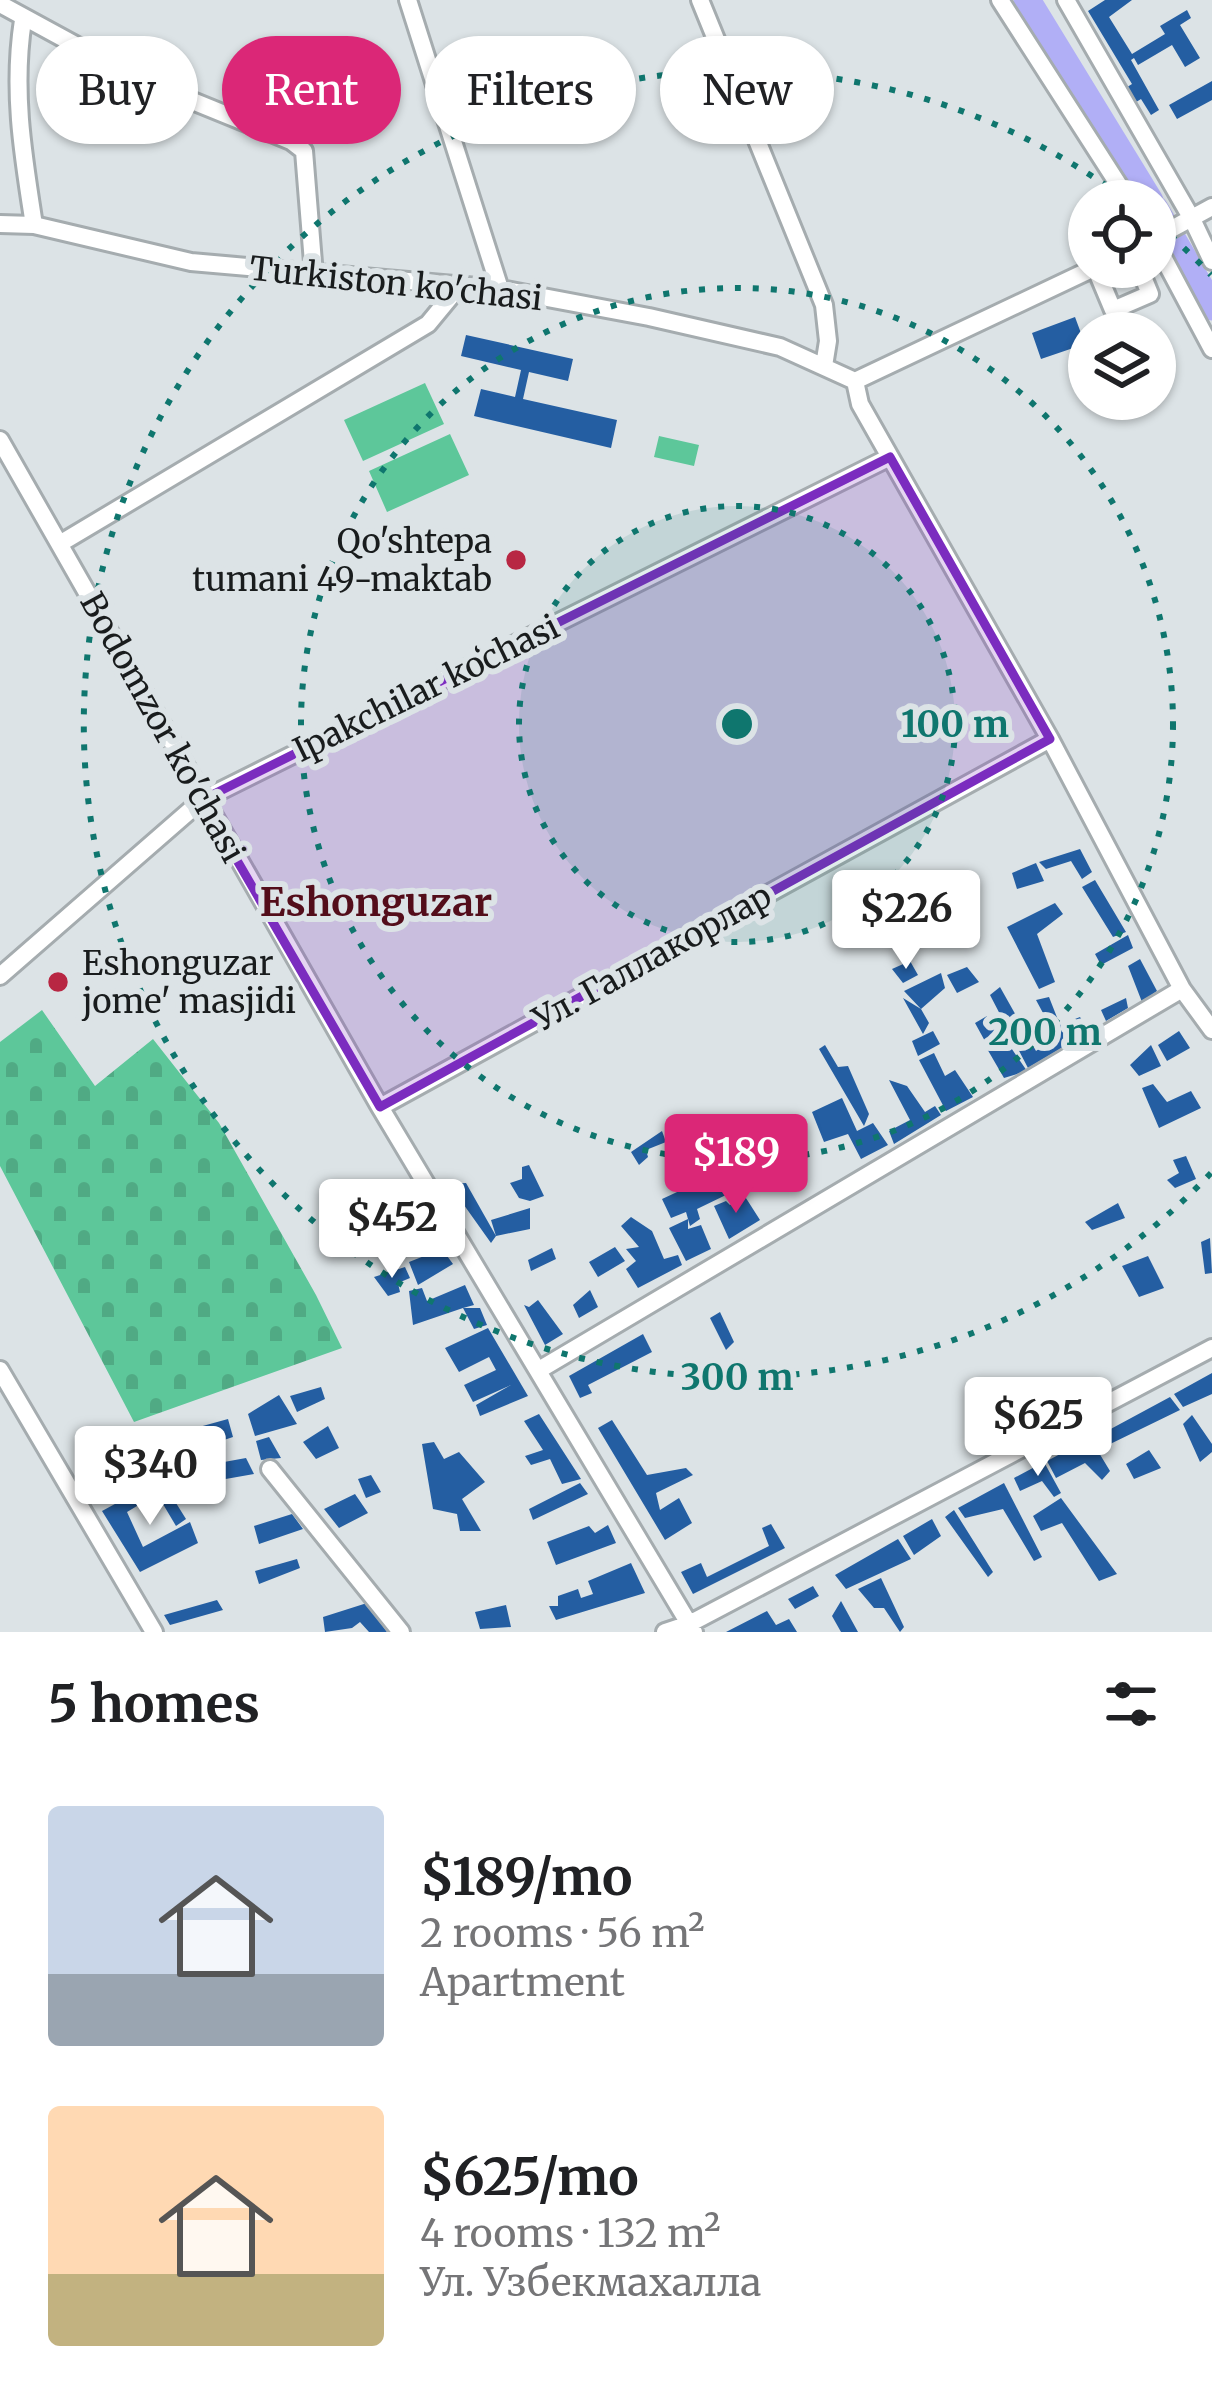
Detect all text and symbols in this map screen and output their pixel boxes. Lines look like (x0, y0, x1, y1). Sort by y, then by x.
chip: Buy (36, 36, 198, 144)
chip: Rent (222, 36, 401, 144)
chip: Filters (425, 36, 636, 144)
chip: New (660, 36, 834, 144)
map controls (1068, 180, 1176, 420)
button: locate (1068, 180, 1176, 288)
street label: Turkiston ko'chasi (248, 248, 544, 319)
button: layers (1068, 312, 1176, 420)
place label: Qo'shtepa tumani 49-maktab (192, 521, 492, 600)
marker: Qo'shtepa tumani 49-maktab (503, 547, 529, 573)
street label: Bodomzor ko'chasi (71, 585, 254, 869)
street label: Ipakchilar koʻchasi (287, 606, 566, 771)
text: 100 m (901, 702, 1009, 747)
centre of rings (716, 703, 758, 745)
pin: $226 (835, 870, 977, 972)
street label: Ул. Галлакорлар (525, 875, 779, 1040)
district label: Eshonguzar (260, 878, 492, 927)
text: $226 (859, 884, 953, 933)
place label: Eshonguzar jome' masjidi (81, 943, 296, 1022)
marker: Eshonguzar jome' masjidi (45, 969, 71, 995)
text: 200 m (988, 1010, 1102, 1055)
pin: $189 (665, 1114, 807, 1216)
text: $189 (692, 1128, 780, 1177)
pin: $452 (321, 1179, 463, 1281)
text: $452 (346, 1193, 438, 1242)
text: 300 m (681, 1355, 793, 1400)
pin: $625 (967, 1377, 1109, 1479)
text: $625 (992, 1391, 1084, 1440)
pin: $340 (79, 1426, 221, 1528)
text: $340 (102, 1440, 198, 1489)
icon: filters (1098, 1671, 1164, 1737)
text: 5 homes (48, 1672, 260, 1736)
text: $189/mo (420, 1845, 632, 1909)
icon: home (144, 1854, 288, 1998)
text: 2 rooms · 56 m² (420, 1909, 705, 1958)
text: Apartment (420, 1958, 625, 2007)
text: $625/mo (420, 2145, 639, 2209)
icon: home (144, 2154, 288, 2298)
text: 4 rooms · 132 m² (420, 2209, 721, 2258)
text: Ул. Узбекмахалла (420, 2258, 761, 2307)

